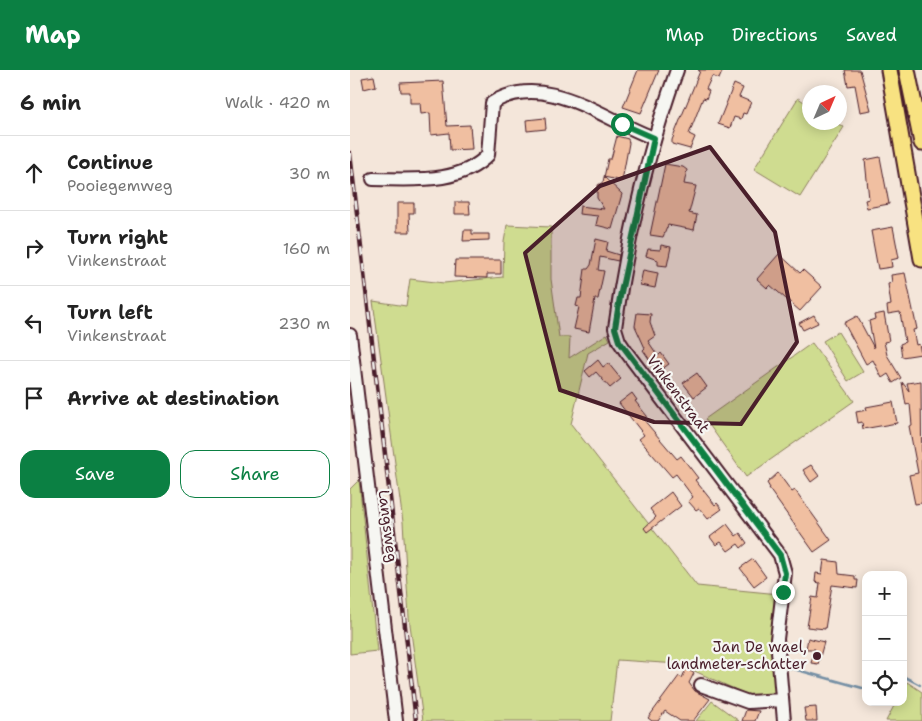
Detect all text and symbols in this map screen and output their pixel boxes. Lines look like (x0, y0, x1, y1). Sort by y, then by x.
text: Map (25, 19, 81, 51)
text: Map (666, 23, 704, 47)
text: Directions (732, 23, 818, 47)
text: Saved (846, 23, 897, 47)
north arrow (802, 85, 847, 130)
text: 6 min (20, 89, 81, 117)
text: Walk · 420 m (225, 92, 330, 113)
route start (611, 113, 634, 136)
text: Continue (67, 150, 153, 175)
icon: ahead (20, 159, 48, 187)
text: 30 m (289, 163, 330, 184)
text: Pooiegemweg (67, 175, 173, 196)
text: Turn right (67, 225, 168, 250)
icon: right (20, 234, 48, 262)
text: 160 m (283, 238, 330, 259)
text: Vinkenstraat (67, 250, 167, 271)
text: Turn left (67, 300, 153, 325)
icon: left (20, 309, 48, 337)
text: 230 m (278, 313, 330, 334)
text: Vinkenstraat (67, 325, 167, 346)
street label: Vinkenstraat (642, 351, 714, 437)
icon: arrive (20, 384, 48, 412)
text: Arrive at destination (67, 386, 279, 411)
button: Save (20, 450, 170, 498)
button: Share (180, 450, 330, 498)
street label: Langsweg (374, 489, 402, 563)
map controls (862, 571, 907, 706)
button: + (862, 571, 907, 616)
route end (772, 581, 795, 604)
button: − (862, 616, 907, 661)
place label: Jan De wael, landmeter-schatter (667, 637, 807, 674)
marker: Jan De wael, landmeter-schatter (811, 650, 823, 662)
button: locate (862, 661, 907, 706)

